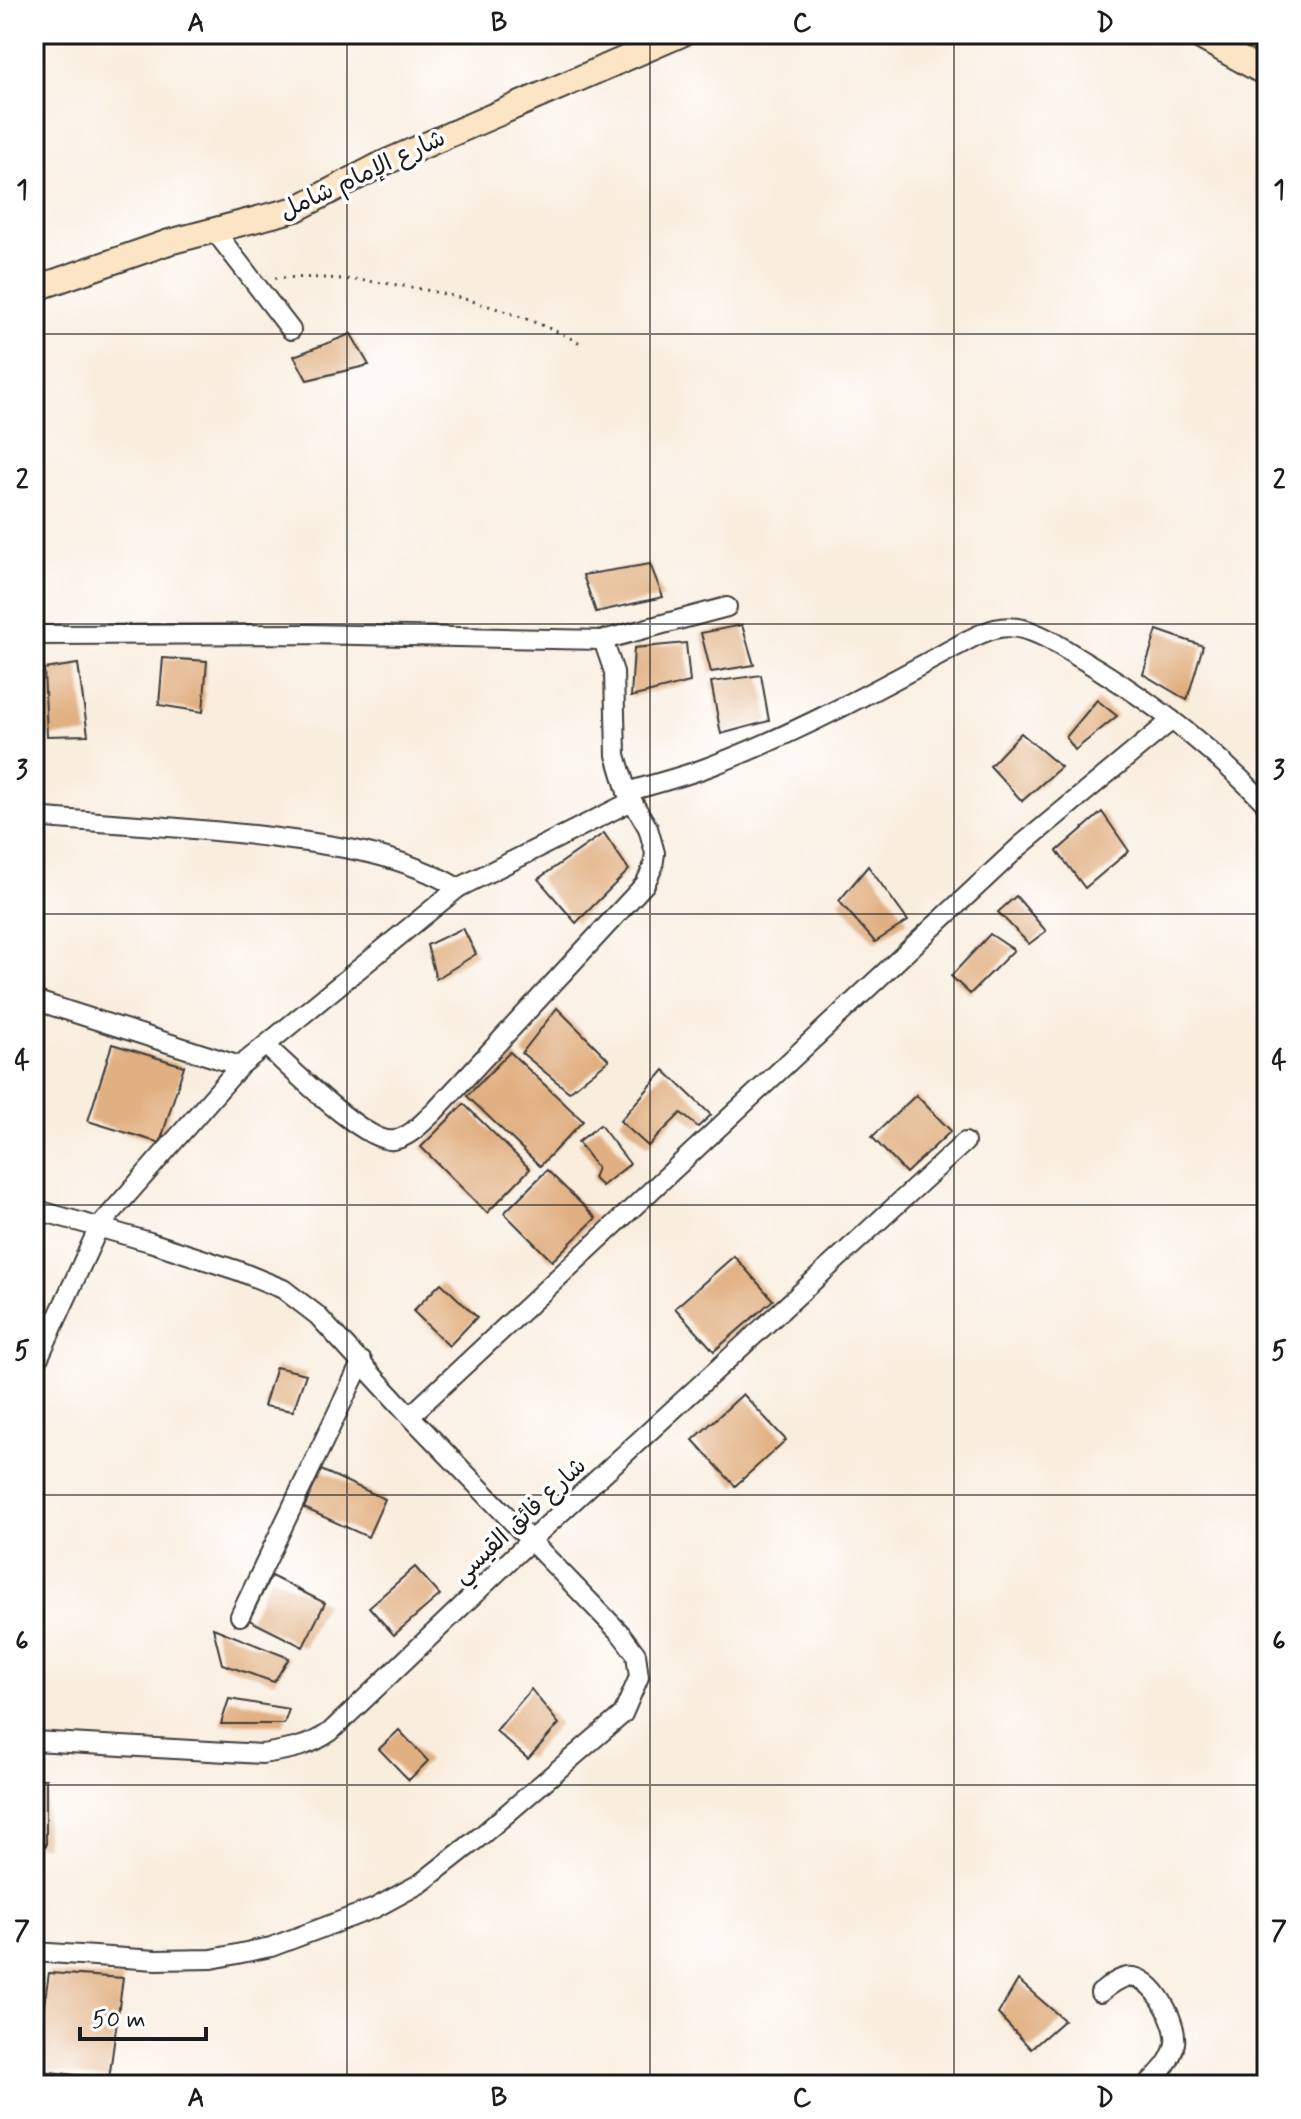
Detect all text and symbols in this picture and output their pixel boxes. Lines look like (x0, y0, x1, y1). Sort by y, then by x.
text: A (187, 7, 205, 41)
text: B (491, 7, 507, 41)
text: C (793, 7, 812, 41)
text: D (1096, 7, 1114, 41)
street label: شارع الإمام شامل (275, 123, 451, 228)
text: 1 (16, 174, 28, 208)
text: 1 (1273, 174, 1285, 208)
text: 2 (16, 464, 29, 498)
text: 2 (1273, 464, 1286, 498)
text: 3 (16, 754, 28, 788)
text: 3 (1273, 754, 1285, 788)
text: 4 (14, 1045, 30, 1079)
text: 4 (1271, 1045, 1287, 1079)
text: 5 (14, 1335, 30, 1369)
text: 5 (1271, 1335, 1287, 1369)
street label: شارع فائق القيسي (447, 1451, 596, 1594)
text: 6 (15, 1625, 29, 1659)
text: 6 (1272, 1625, 1286, 1659)
text: 7 (14, 1915, 30, 1949)
text: 7 (1271, 1915, 1287, 1949)
scale bar (80, 1991, 206, 2041)
text: 50 m (92, 2005, 146, 2036)
text: A (187, 2082, 205, 2116)
text: B (491, 2082, 507, 2116)
text: C (793, 2082, 812, 2116)
text: D (1096, 2082, 1114, 2116)

